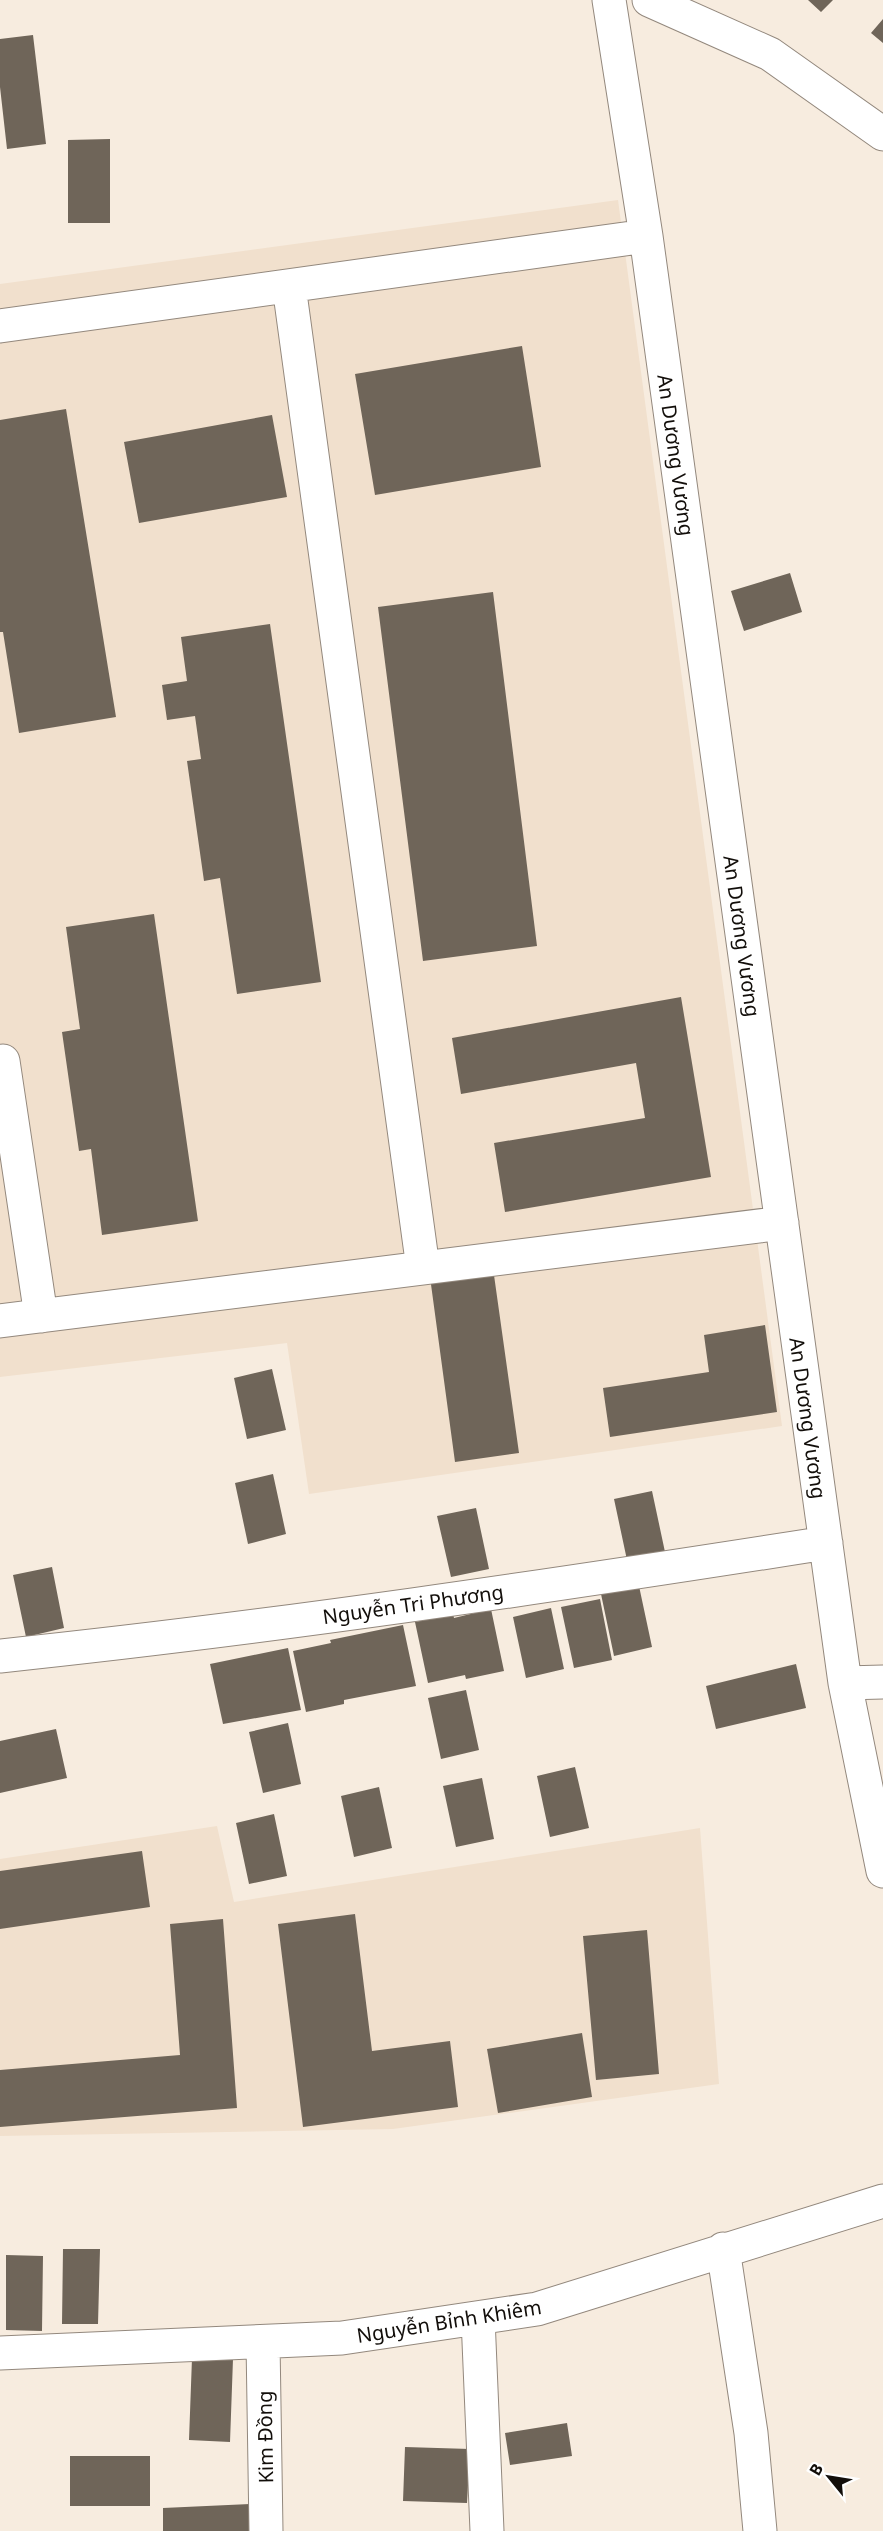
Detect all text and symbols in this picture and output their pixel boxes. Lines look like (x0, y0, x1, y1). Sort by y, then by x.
street label: An Dương Vương (651, 372, 701, 538)
street label: An Dương Vương (717, 853, 767, 1019)
street label: An Dương Vương (783, 1335, 833, 1501)
street label: Nguyễn Tri Phương (321, 1578, 505, 1630)
street label: Nguyễn Bỉnh Khiêm (355, 2293, 543, 2349)
street label: Kim Đồng (251, 2390, 279, 2484)
north arrow (799, 2447, 859, 2507)
text: B (804, 2459, 828, 2480)

